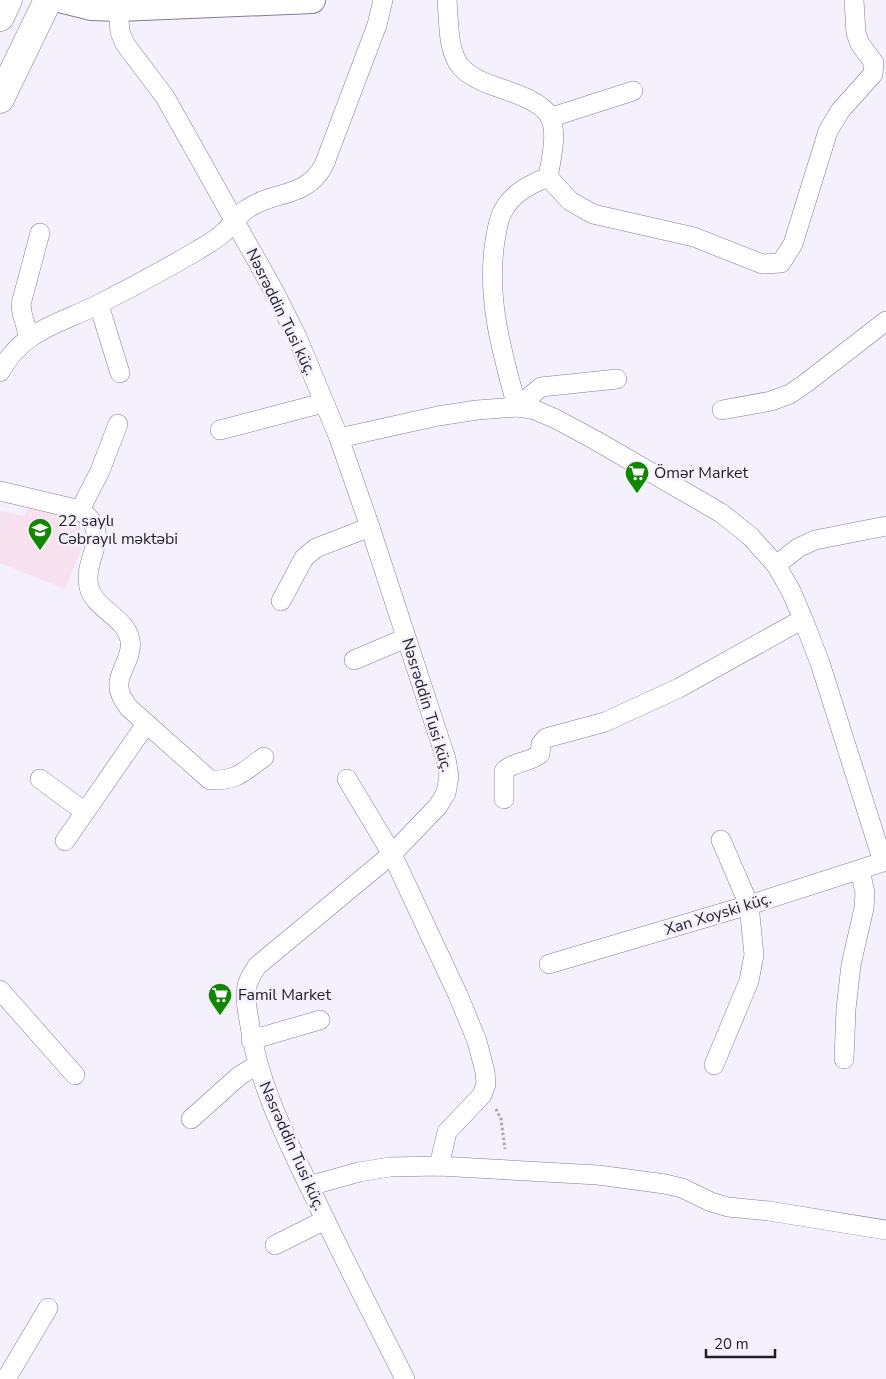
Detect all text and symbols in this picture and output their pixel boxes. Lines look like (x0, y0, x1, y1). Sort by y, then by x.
street label: Nəsrəddin Tusi küç. (241, 245, 321, 379)
supermarket icon: Ömər Market (624, 460, 650, 494)
place label: Ömər Market (654, 462, 749, 484)
place label: 22 saylı Cəbrayıl məktəbi (58, 510, 178, 550)
school or university icon: 22 saylı Cəbrayıl məktəbi (27, 517, 53, 551)
street label: Nəsrəddin Tusi küç. (396, 635, 458, 775)
street label: Xan Xoyski küç. (662, 887, 774, 941)
supermarket icon: Famil Market (207, 982, 233, 1016)
place label: Famil Market (238, 984, 331, 1006)
street label: Nəsrəddin Tusi küç. (254, 1078, 330, 1214)
scale bar (706, 1326, 775, 1358)
text: 20 m (714, 1334, 749, 1354)

